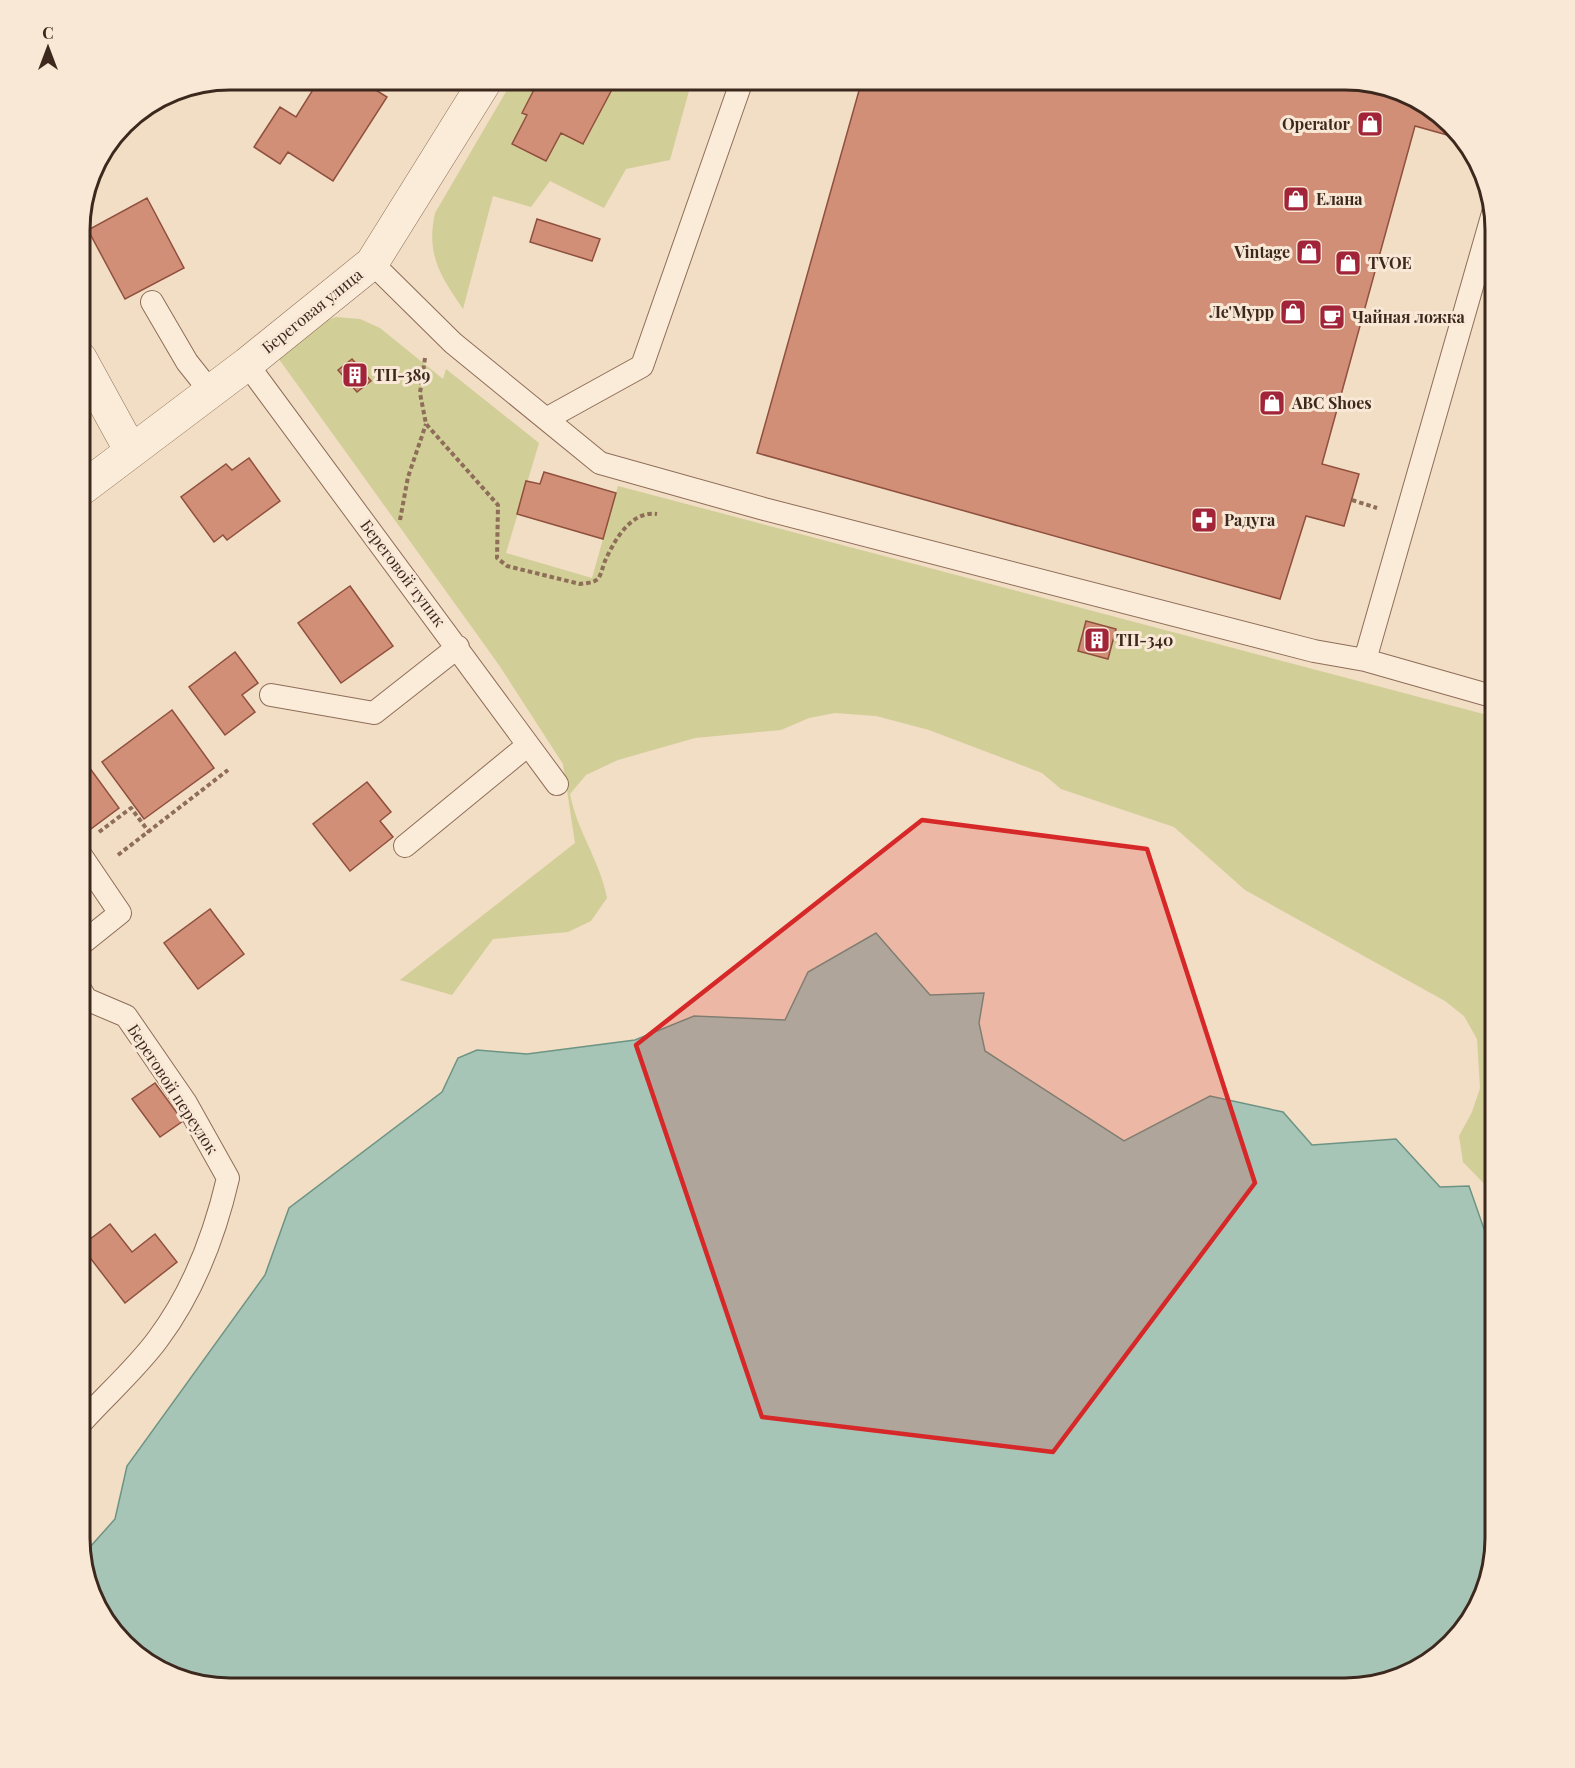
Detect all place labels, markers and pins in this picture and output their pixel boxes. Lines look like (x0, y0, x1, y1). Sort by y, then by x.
shop icon: Operator (1355, 109, 1385, 139)
place label: Operator (1282, 113, 1351, 134)
shop icon: Елана (1281, 184, 1311, 214)
place label: Елана (1316, 188, 1363, 209)
shop icon: Vintage (1294, 237, 1324, 267)
place label: Vintage (1233, 241, 1290, 262)
shop icon: TVOE (1333, 248, 1363, 278)
place label: TVOE (1368, 252, 1412, 273)
shop icon: Ле'Мурр (1278, 297, 1308, 327)
place label: Ле'Мурр (1209, 301, 1274, 322)
cafe icon: Чайная ложка (1317, 302, 1347, 332)
place label: Чайная ложка (1352, 306, 1466, 327)
building icon: ТП-389 (340, 360, 370, 390)
place label: ТП-389 (374, 364, 431, 385)
shop icon: ABC Shoes (1257, 388, 1287, 418)
place label: ABC Shoes (1291, 392, 1372, 413)
pharmacy icon: Радуга (1189, 505, 1219, 535)
place label: Радуга (1224, 509, 1276, 530)
building icon: ТП-340 (1082, 625, 1112, 655)
place label: ТП-340 (1116, 629, 1173, 650)

